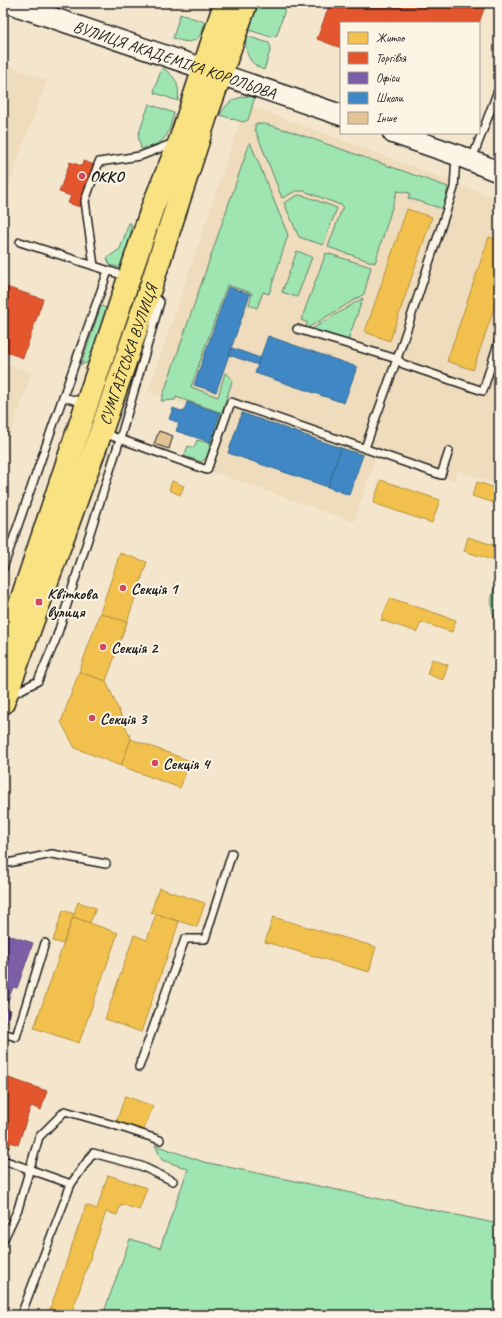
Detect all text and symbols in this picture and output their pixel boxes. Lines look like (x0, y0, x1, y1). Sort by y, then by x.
street label: ВУЛИЦЯ АКАДЕМІКА КОРОЛЬОВА (71, 16, 279, 104)
legend (340, 22, 480, 134)
text: Житло (376, 30, 406, 46)
text: Торгівля (376, 50, 407, 66)
text: Офіси (376, 70, 401, 86)
text: Школи (376, 90, 404, 106)
text: Інше (376, 110, 397, 126)
place label: ОККО (90, 167, 126, 187)
marker: ОККО (77, 171, 87, 181)
street label: СУМГАЇТСЬКА ВУЛИЦЯ (95, 280, 162, 428)
place label: Секція 1 (131, 579, 179, 599)
marker: Секція 1 (118, 583, 128, 593)
place label: Квіткова вулиця (47, 584, 99, 622)
marker: Квіткова вулиця (34, 597, 44, 607)
place label: Секція 2 (111, 638, 159, 658)
marker: Секція 2 (98, 642, 108, 652)
place label: Секція 3 (100, 709, 148, 729)
marker: Секція 3 (87, 713, 97, 723)
place label: Секція 4 (163, 754, 211, 774)
marker: Секція 4 (150, 758, 160, 768)

